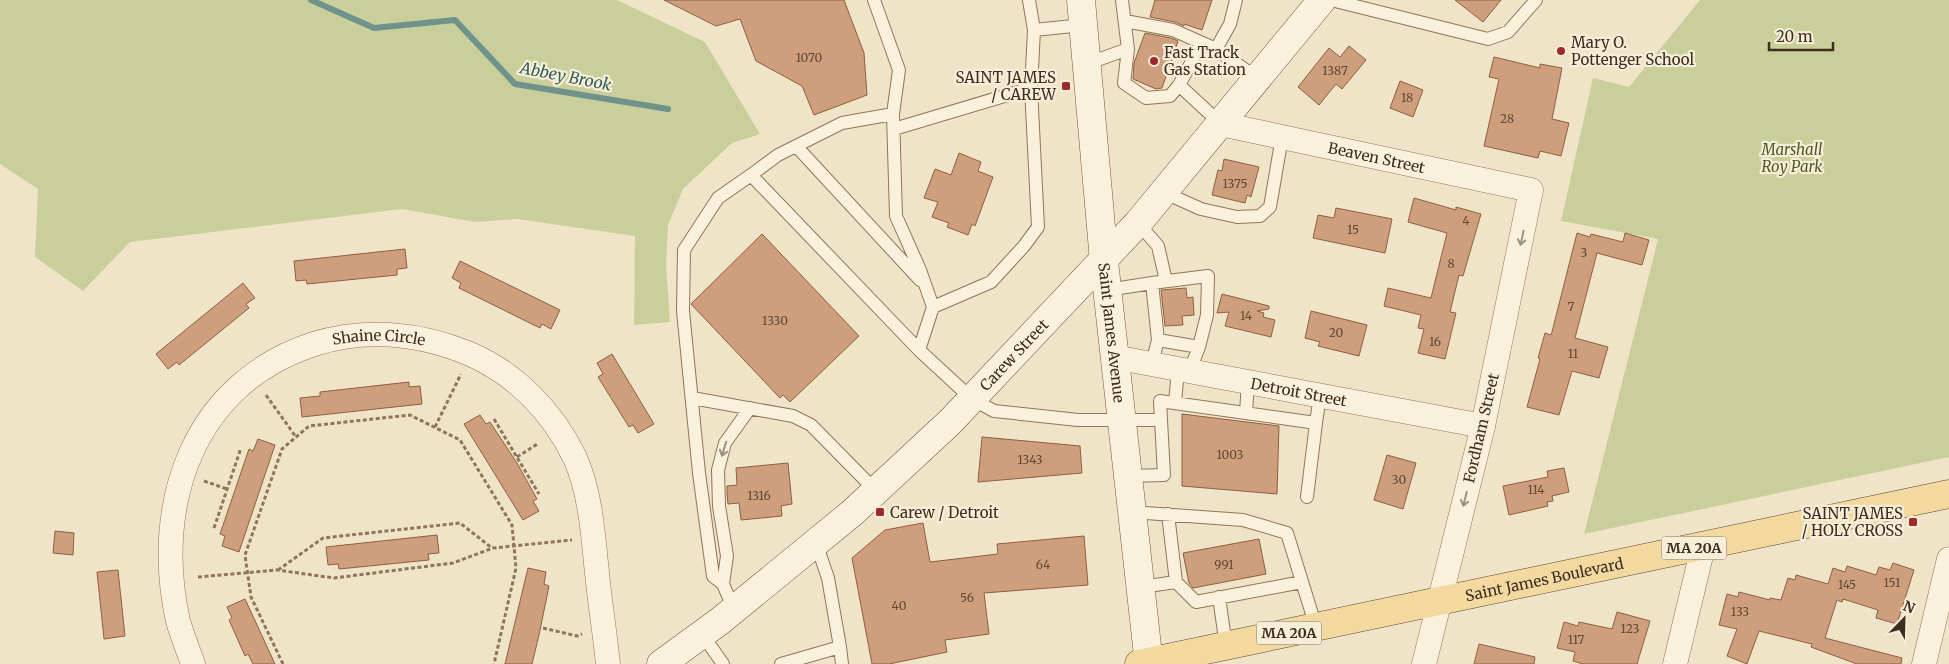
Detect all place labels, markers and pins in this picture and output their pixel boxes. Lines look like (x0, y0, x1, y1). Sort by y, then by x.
place label: Mary O. Pottenger School (1571, 33, 1694, 69)
place label: Fast Track Gas Station (1164, 43, 1246, 79)
marker: Mary O. Pottenger School (1555, 45, 1567, 57)
marker: Fast Track Gas Station (1148, 55, 1160, 67)
place label: SAINT JAMES / CAREW (955, 68, 1057, 104)
marker: SAINT JAMES / CAREW (1060, 80, 1072, 92)
place label: Carew / Detroit (890, 503, 999, 522)
place label: SAINT JAMES / HOLY CROSS (1802, 504, 1903, 540)
marker: Carew / Detroit (874, 506, 886, 518)
marker: SAINT JAMES / HOLY CROSS (1907, 516, 1919, 528)

